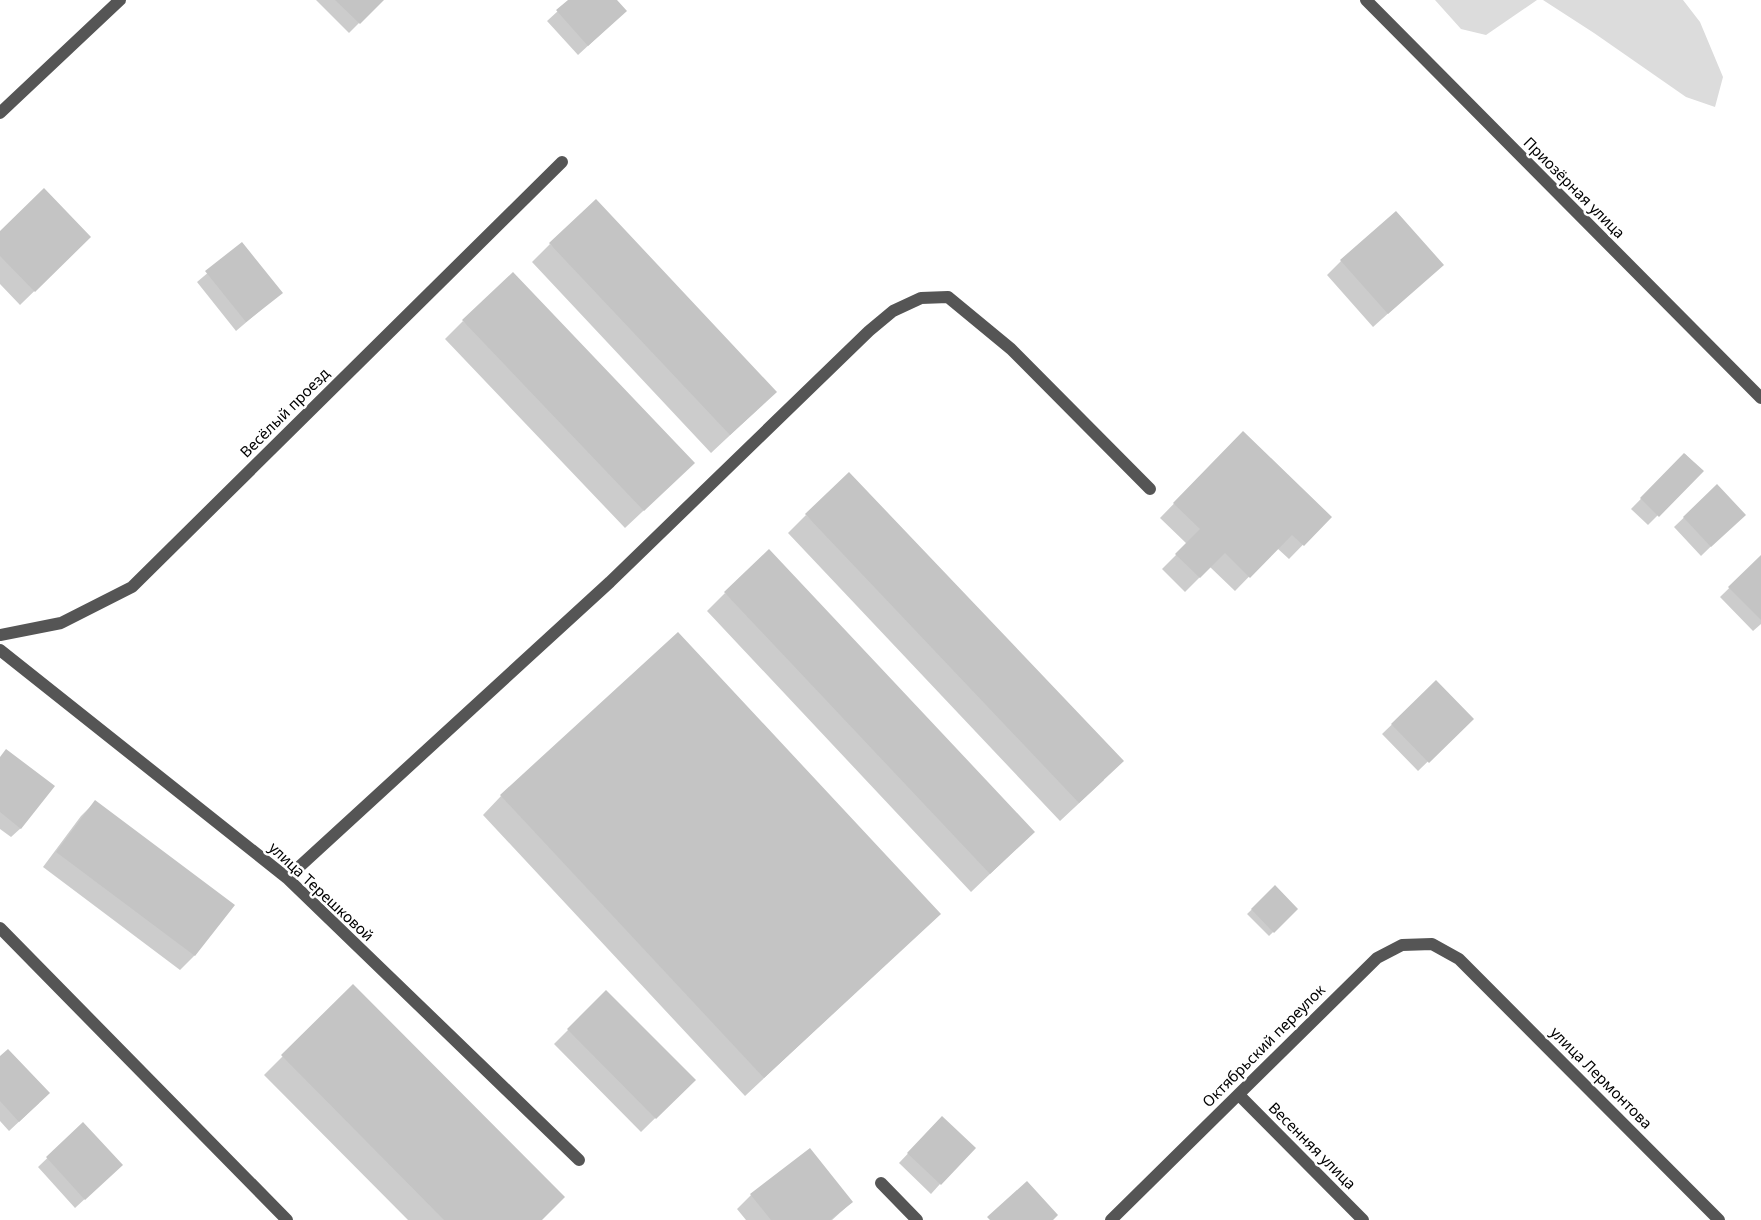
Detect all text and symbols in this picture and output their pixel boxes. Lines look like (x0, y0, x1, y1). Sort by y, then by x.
street label: Приозёрная улица (1520, 132, 1630, 242)
street label: Весёлый проезд (235, 363, 333, 461)
street label: улица Терешковой (265, 837, 378, 945)
street label: Октябрьский переулок (1198, 980, 1329, 1111)
street label: улица Лермонтова (1546, 1022, 1657, 1133)
street label: Весенняя улица (1265, 1097, 1361, 1193)

